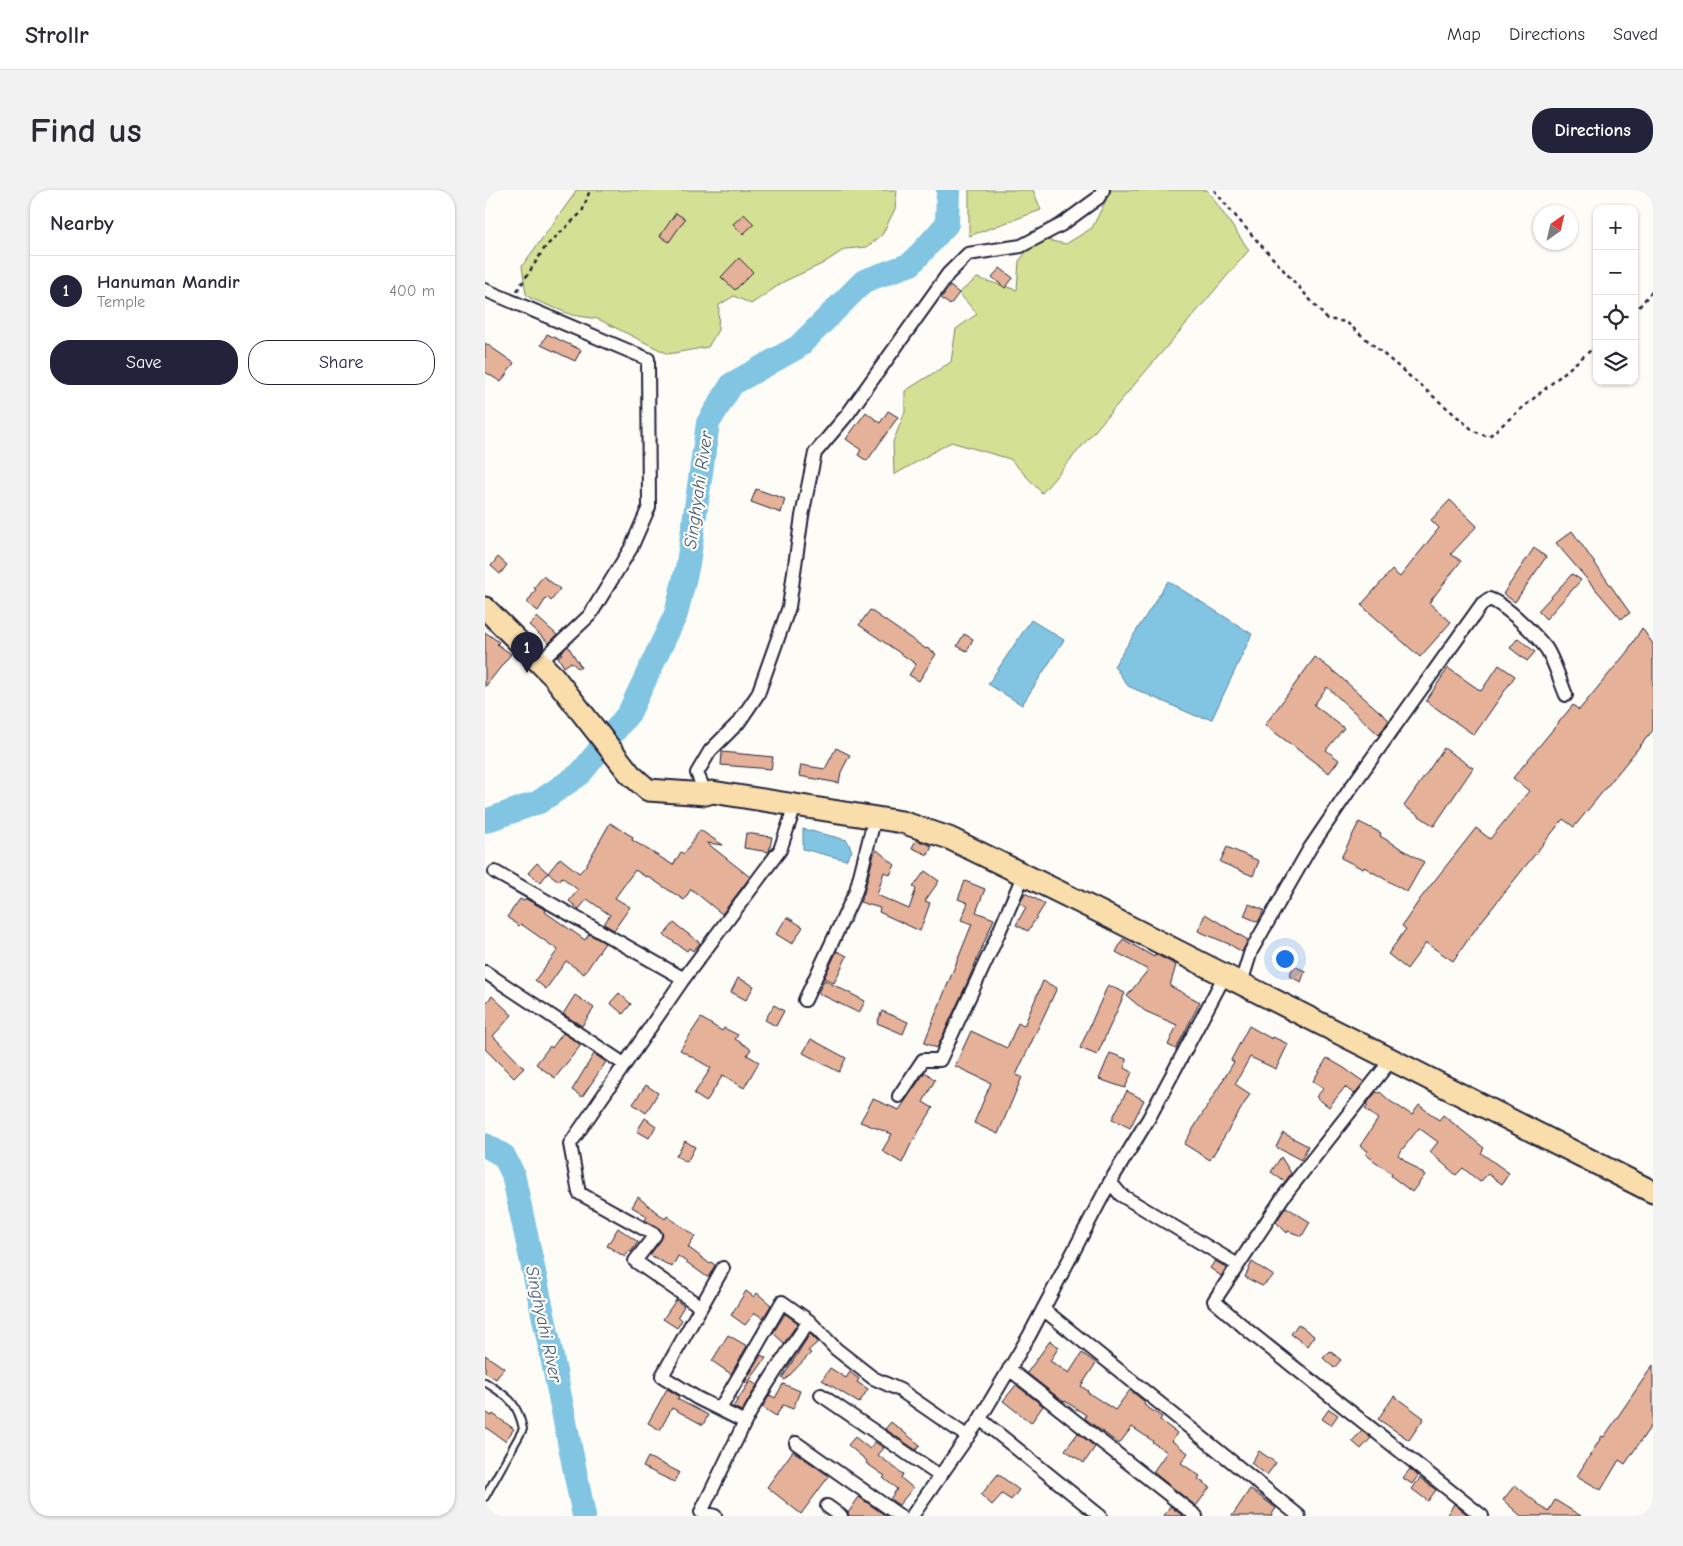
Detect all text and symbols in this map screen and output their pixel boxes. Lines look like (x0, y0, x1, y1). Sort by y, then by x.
text: Strollr (25, 21, 89, 49)
text: Map (1447, 24, 1481, 45)
text: Directions (1509, 24, 1585, 45)
text: Saved (1613, 24, 1658, 45)
button: Directions (1532, 108, 1653, 153)
text: Find us (30, 110, 142, 151)
north arrow (1533, 205, 1578, 250)
map controls (1593, 205, 1638, 385)
button: + (1593, 205, 1638, 250)
text: Nearby (50, 211, 114, 235)
button: − (1593, 250, 1638, 295)
text: Hanuman Mandir (97, 271, 240, 293)
text: 1 (63, 282, 69, 300)
text: 400 m (389, 282, 435, 300)
text: Temple (97, 293, 145, 311)
button: locate (1593, 295, 1638, 340)
button: Save (50, 340, 238, 385)
button: Share (248, 340, 435, 385)
button: layers (1593, 340, 1638, 385)
water label: Singhyahi River (680, 429, 717, 550)
pin: 1 (511, 632, 543, 673)
your location (1272, 946, 1298, 972)
water label: Singhyahi River (521, 1264, 566, 1385)

